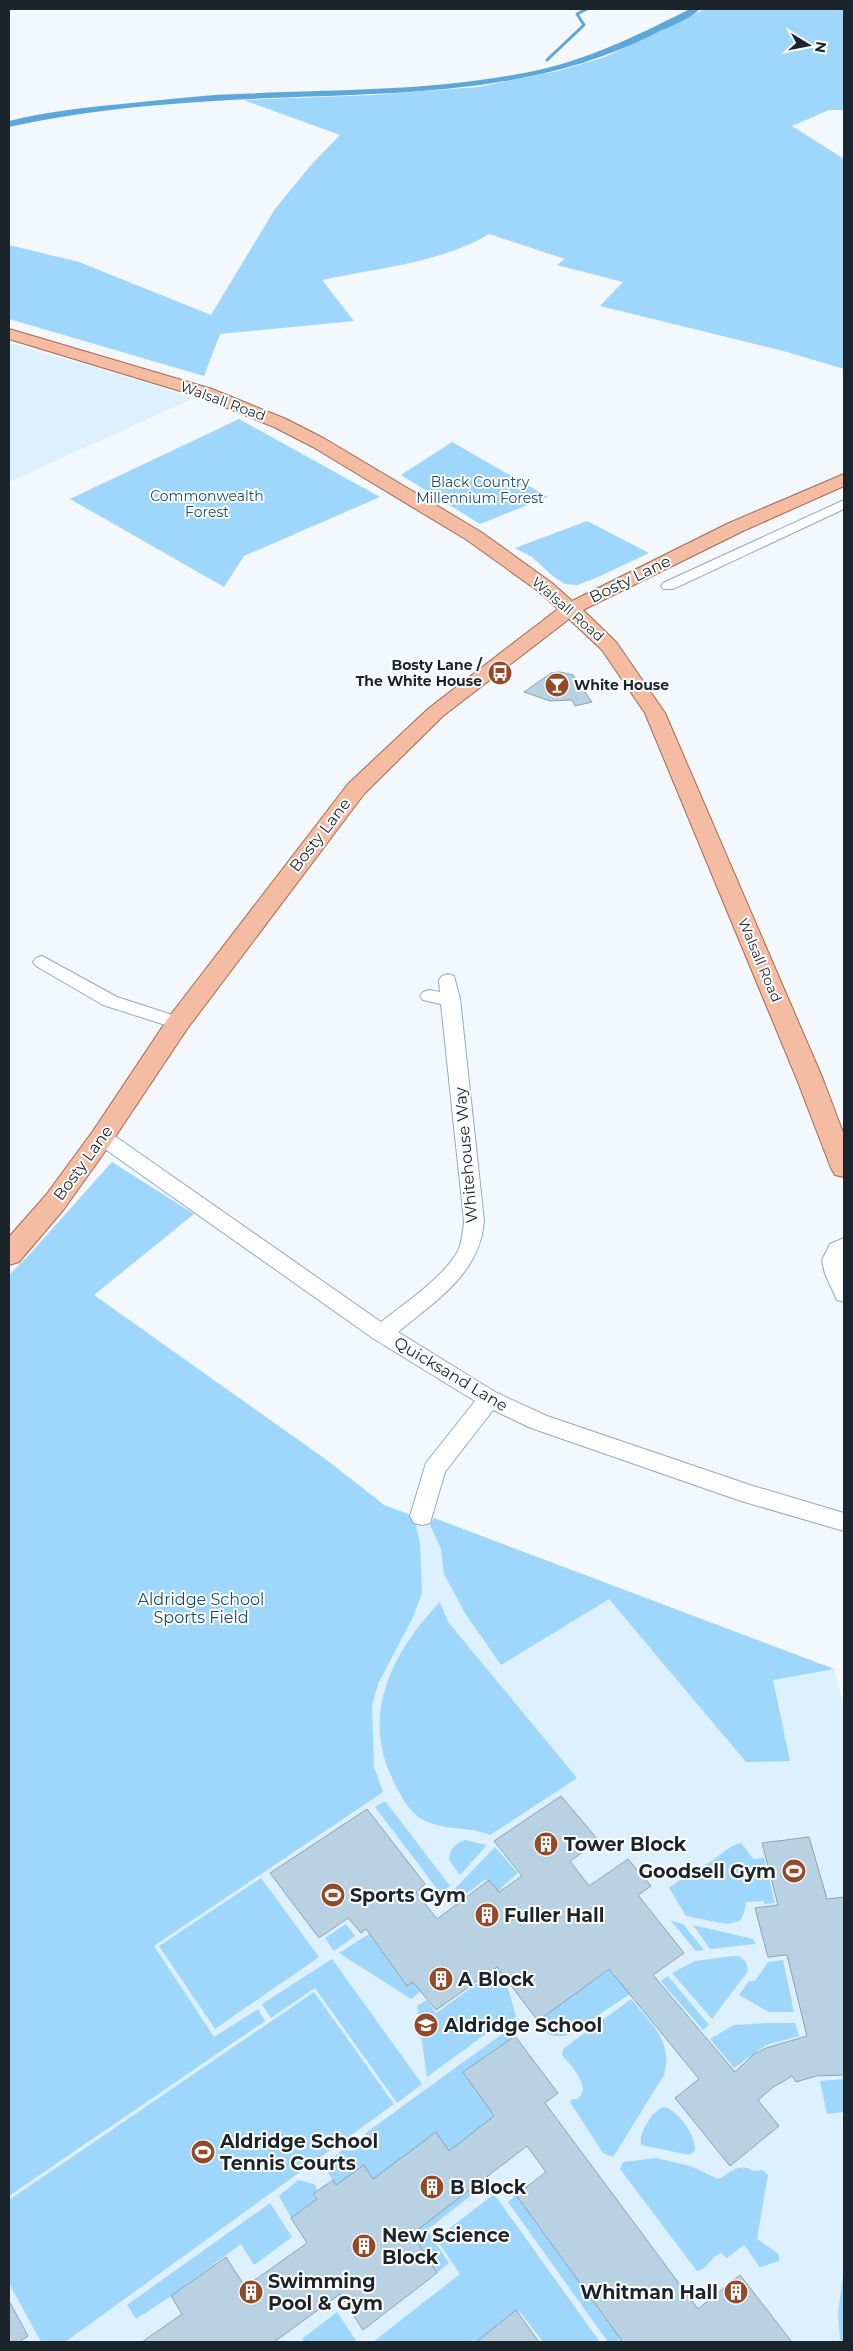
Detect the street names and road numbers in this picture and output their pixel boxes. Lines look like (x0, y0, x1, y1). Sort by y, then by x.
street label: Walsall Road (178, 377, 268, 425)
street label: Bosty Lane (586, 551, 674, 607)
street label: Walsall Road (528, 573, 608, 645)
street label: Bosty Lane (285, 794, 355, 876)
street label: Walsall Road (734, 915, 786, 1005)
street label: Whitehouse Way (451, 1086, 481, 1224)
street label: Bosty Lane (49, 1122, 117, 1204)
street label: Quicksand Lane (391, 1333, 511, 1415)

